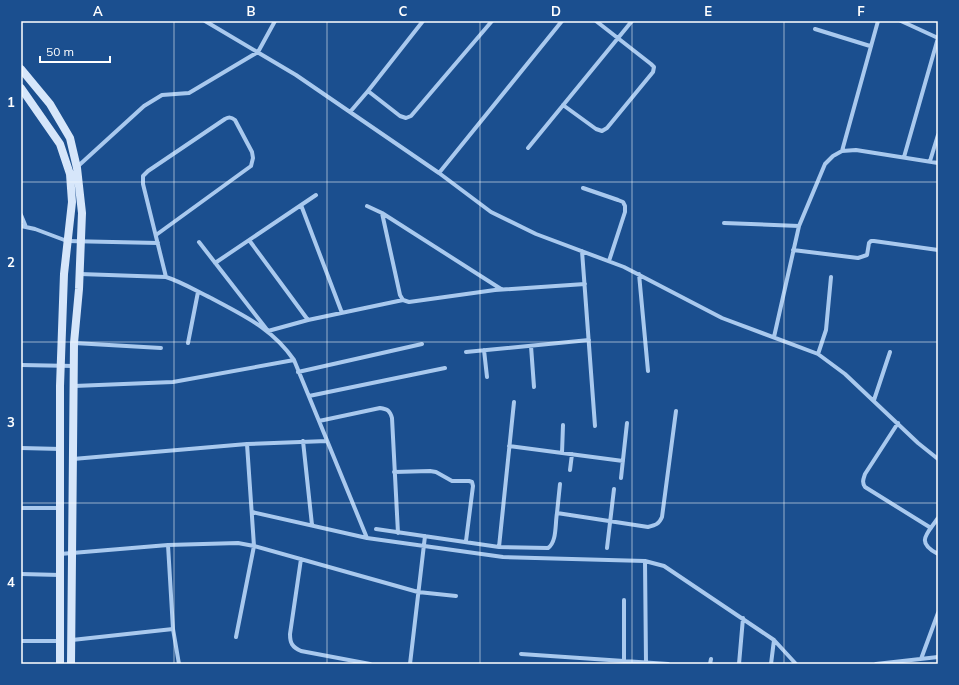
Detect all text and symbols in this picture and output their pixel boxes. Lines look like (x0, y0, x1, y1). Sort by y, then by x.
text: A (93, 3, 103, 19)
text: B (247, 3, 256, 19)
text: C (399, 3, 408, 19)
text: D (551, 3, 561, 19)
text: E (704, 3, 712, 19)
text: F (857, 3, 865, 19)
scale bar (40, 38, 110, 64)
text: 50 m (46, 44, 74, 59)
text: 1 (7, 94, 15, 110)
text: 2 (7, 254, 15, 270)
text: 3 (7, 414, 15, 430)
text: 4 (7, 574, 15, 590)

